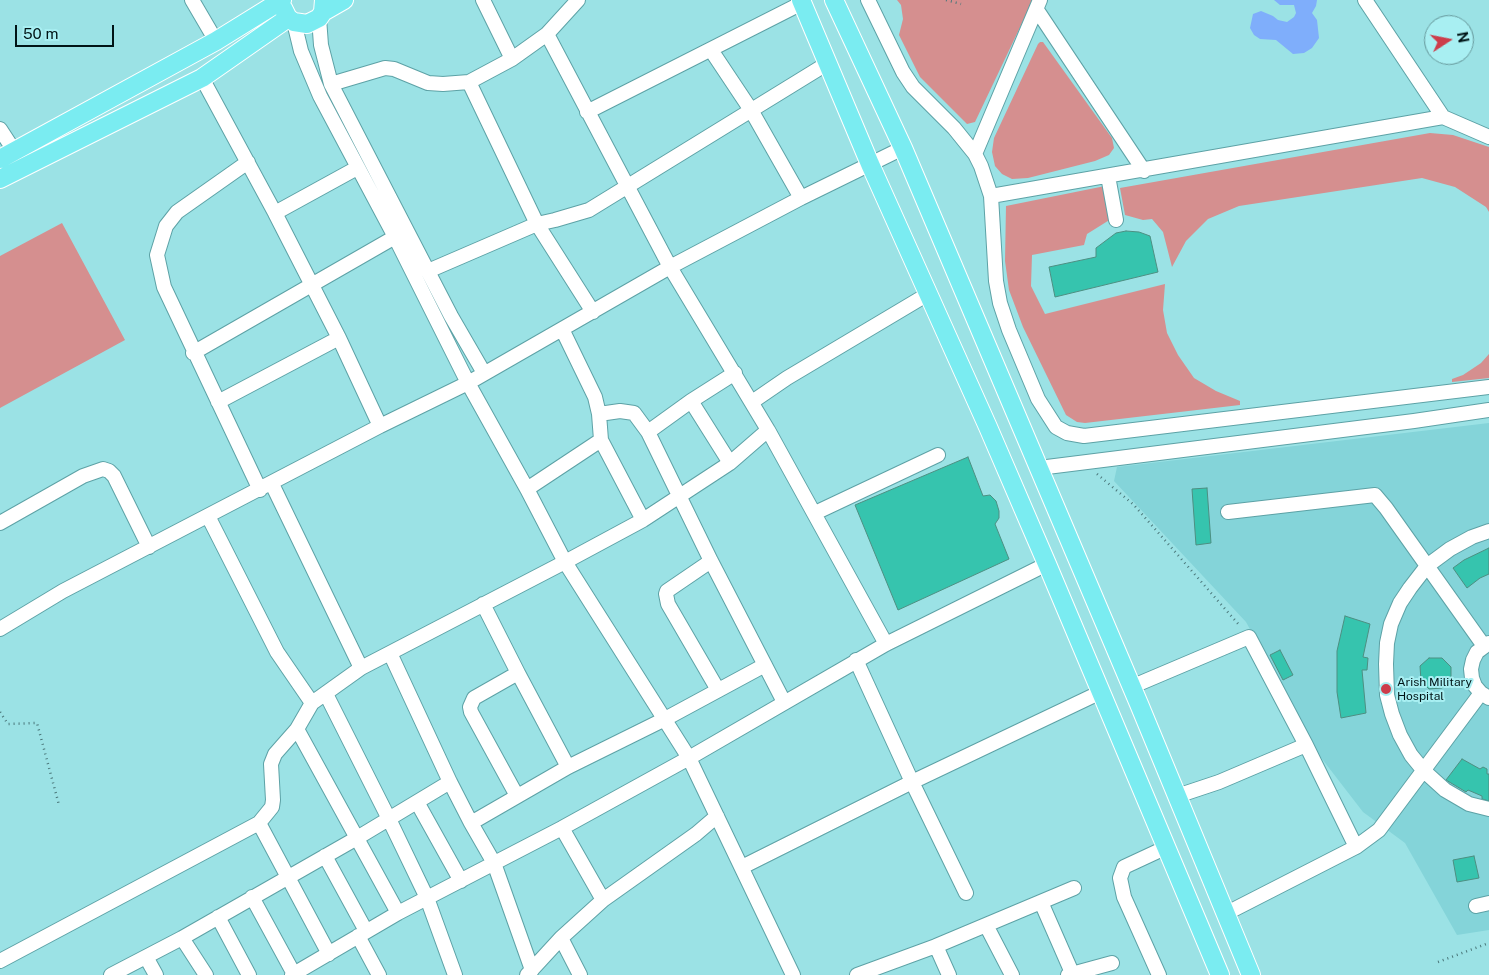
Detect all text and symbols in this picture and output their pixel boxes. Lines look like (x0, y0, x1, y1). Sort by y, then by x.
scale bar (18, 15, 116, 47)
north arrow (1424, 15, 1474, 65)
text: 50 m (23, 25, 58, 42)
text: N (1454, 30, 1472, 44)
place label: Arish Military Hospital (1397, 675, 1472, 703)
marker: Arish Military Hospital (1379, 682, 1393, 696)

